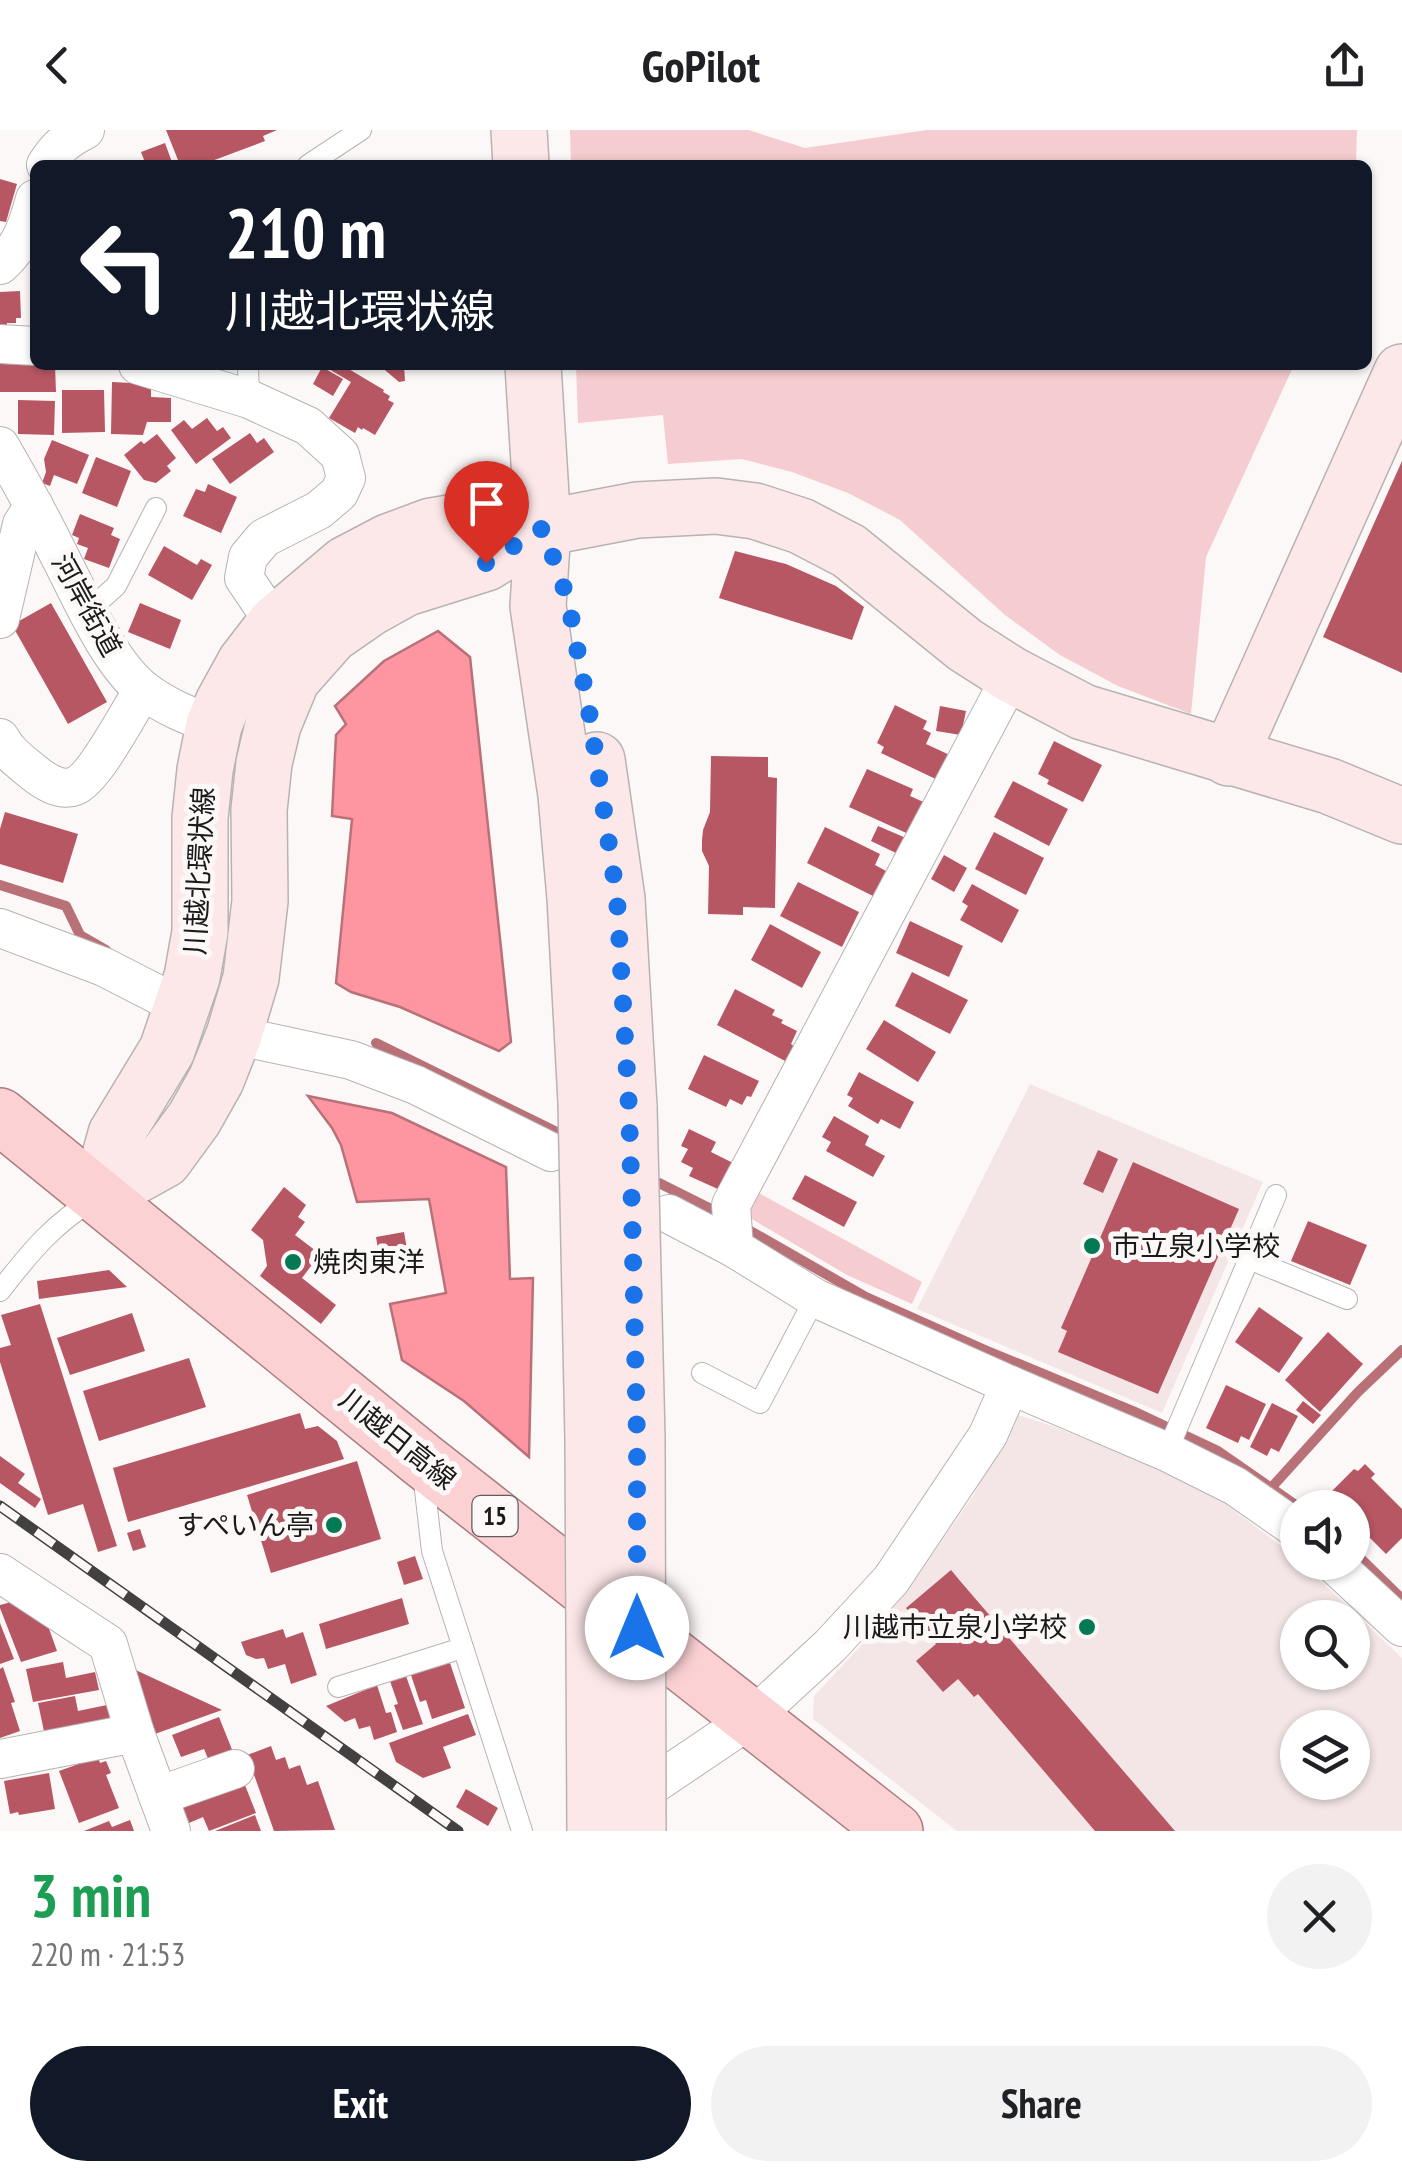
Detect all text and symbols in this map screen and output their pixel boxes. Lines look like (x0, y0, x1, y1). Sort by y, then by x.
text: GoPilot (642, 36, 760, 94)
icon: back (30, 38, 85, 93)
icon: share (1317, 38, 1372, 93)
text: 210 m (225, 187, 386, 277)
icon: left (60, 200, 190, 330)
text: 川越北環状線 (225, 281, 495, 339)
pin (444, 461, 529, 564)
icon: arrive (459, 476, 514, 531)
street label: 河岸街道 (44, 547, 131, 663)
street label: 川越北環状線 (176, 786, 221, 956)
place label: 市立泉小学校 (1112, 1227, 1280, 1264)
marker: 市立泉小学校 (1081, 1235, 1103, 1257)
place label: 焼肉東洋 (313, 1243, 425, 1280)
marker: 焼肉東洋 (282, 1251, 304, 1273)
street label: 川越日高線 (332, 1380, 464, 1497)
map controls (1280, 1490, 1370, 1800)
button: sound (1280, 1490, 1370, 1580)
road number: 15 (472, 1496, 518, 1536)
place label: すぺいん亭 (176, 1506, 314, 1543)
marker: すぺいん亭 (323, 1514, 345, 1536)
position arrow (585, 1576, 689, 1680)
button: search (1280, 1600, 1370, 1690)
place label: 川越市立泉小学校 (843, 1608, 1067, 1645)
marker: 川越市立泉小学校 (1076, 1616, 1098, 1638)
button: layers (1280, 1710, 1370, 1800)
text: 3 min (30, 1856, 151, 1934)
button: close (1267, 1864, 1372, 1969)
text: 220 m · 21:53 (30, 1933, 185, 1975)
button: Exit (30, 2046, 691, 2161)
button: Share (711, 2046, 1372, 2161)

